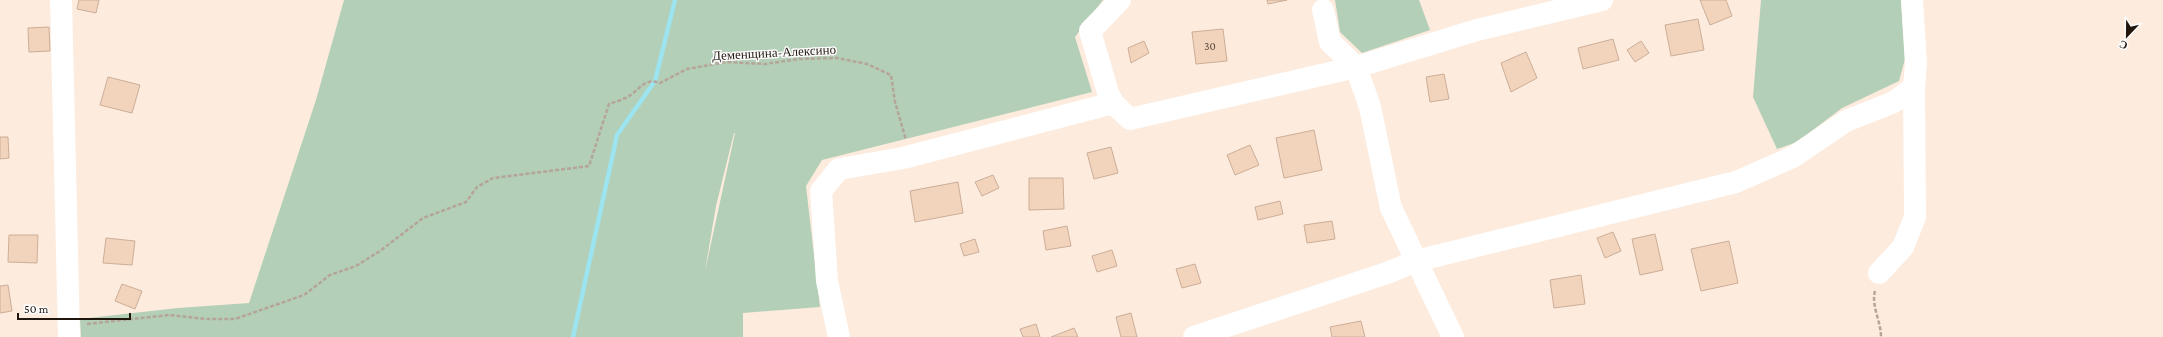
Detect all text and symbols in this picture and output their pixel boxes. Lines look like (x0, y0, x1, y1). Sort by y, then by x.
north arrow (2107, 16, 2147, 56)
text: С (2117, 38, 2129, 52)
house number: 30 (1204, 40, 1216, 52)
street label: Деменщина-Алексино (712, 42, 836, 63)
scale bar (18, 295, 130, 321)
text: 50 m (24, 302, 49, 316)

